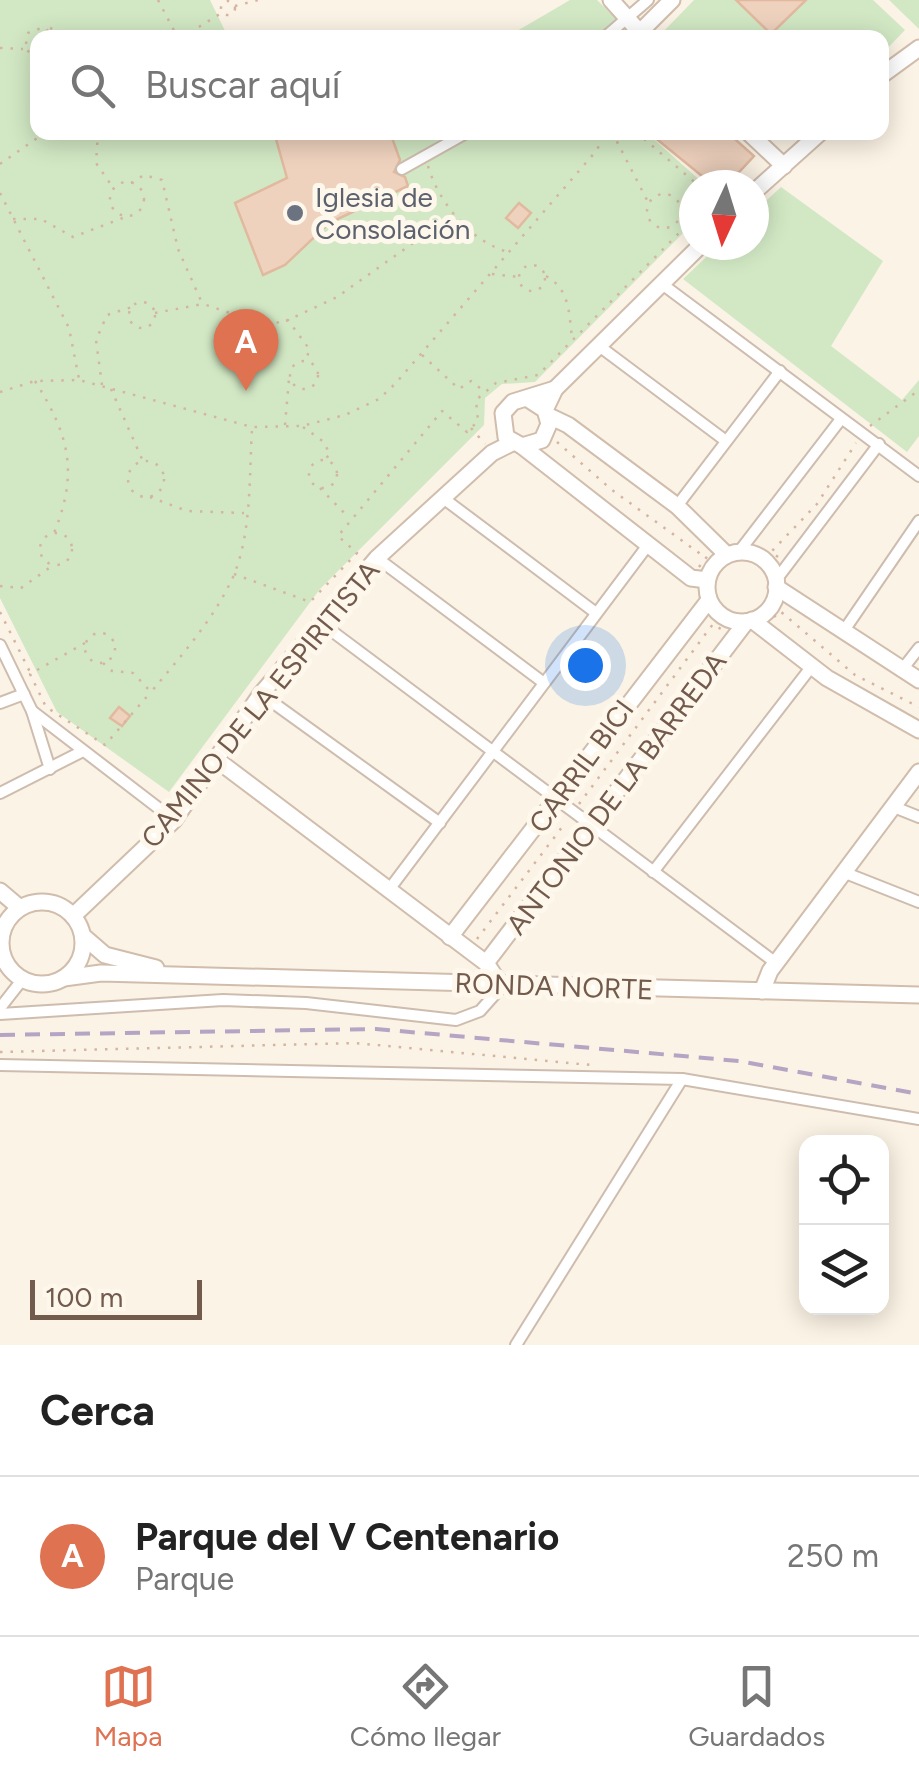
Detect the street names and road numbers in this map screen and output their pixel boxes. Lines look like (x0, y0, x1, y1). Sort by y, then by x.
street label: CAMINO DE LA ESPIRITISTA (134, 554, 386, 854)
street label: ANTONIO DE LA BARREDA (499, 645, 733, 941)
street label: CARRIL BICI (521, 693, 641, 839)
street label: RONDA NORTE (454, 966, 654, 1006)

